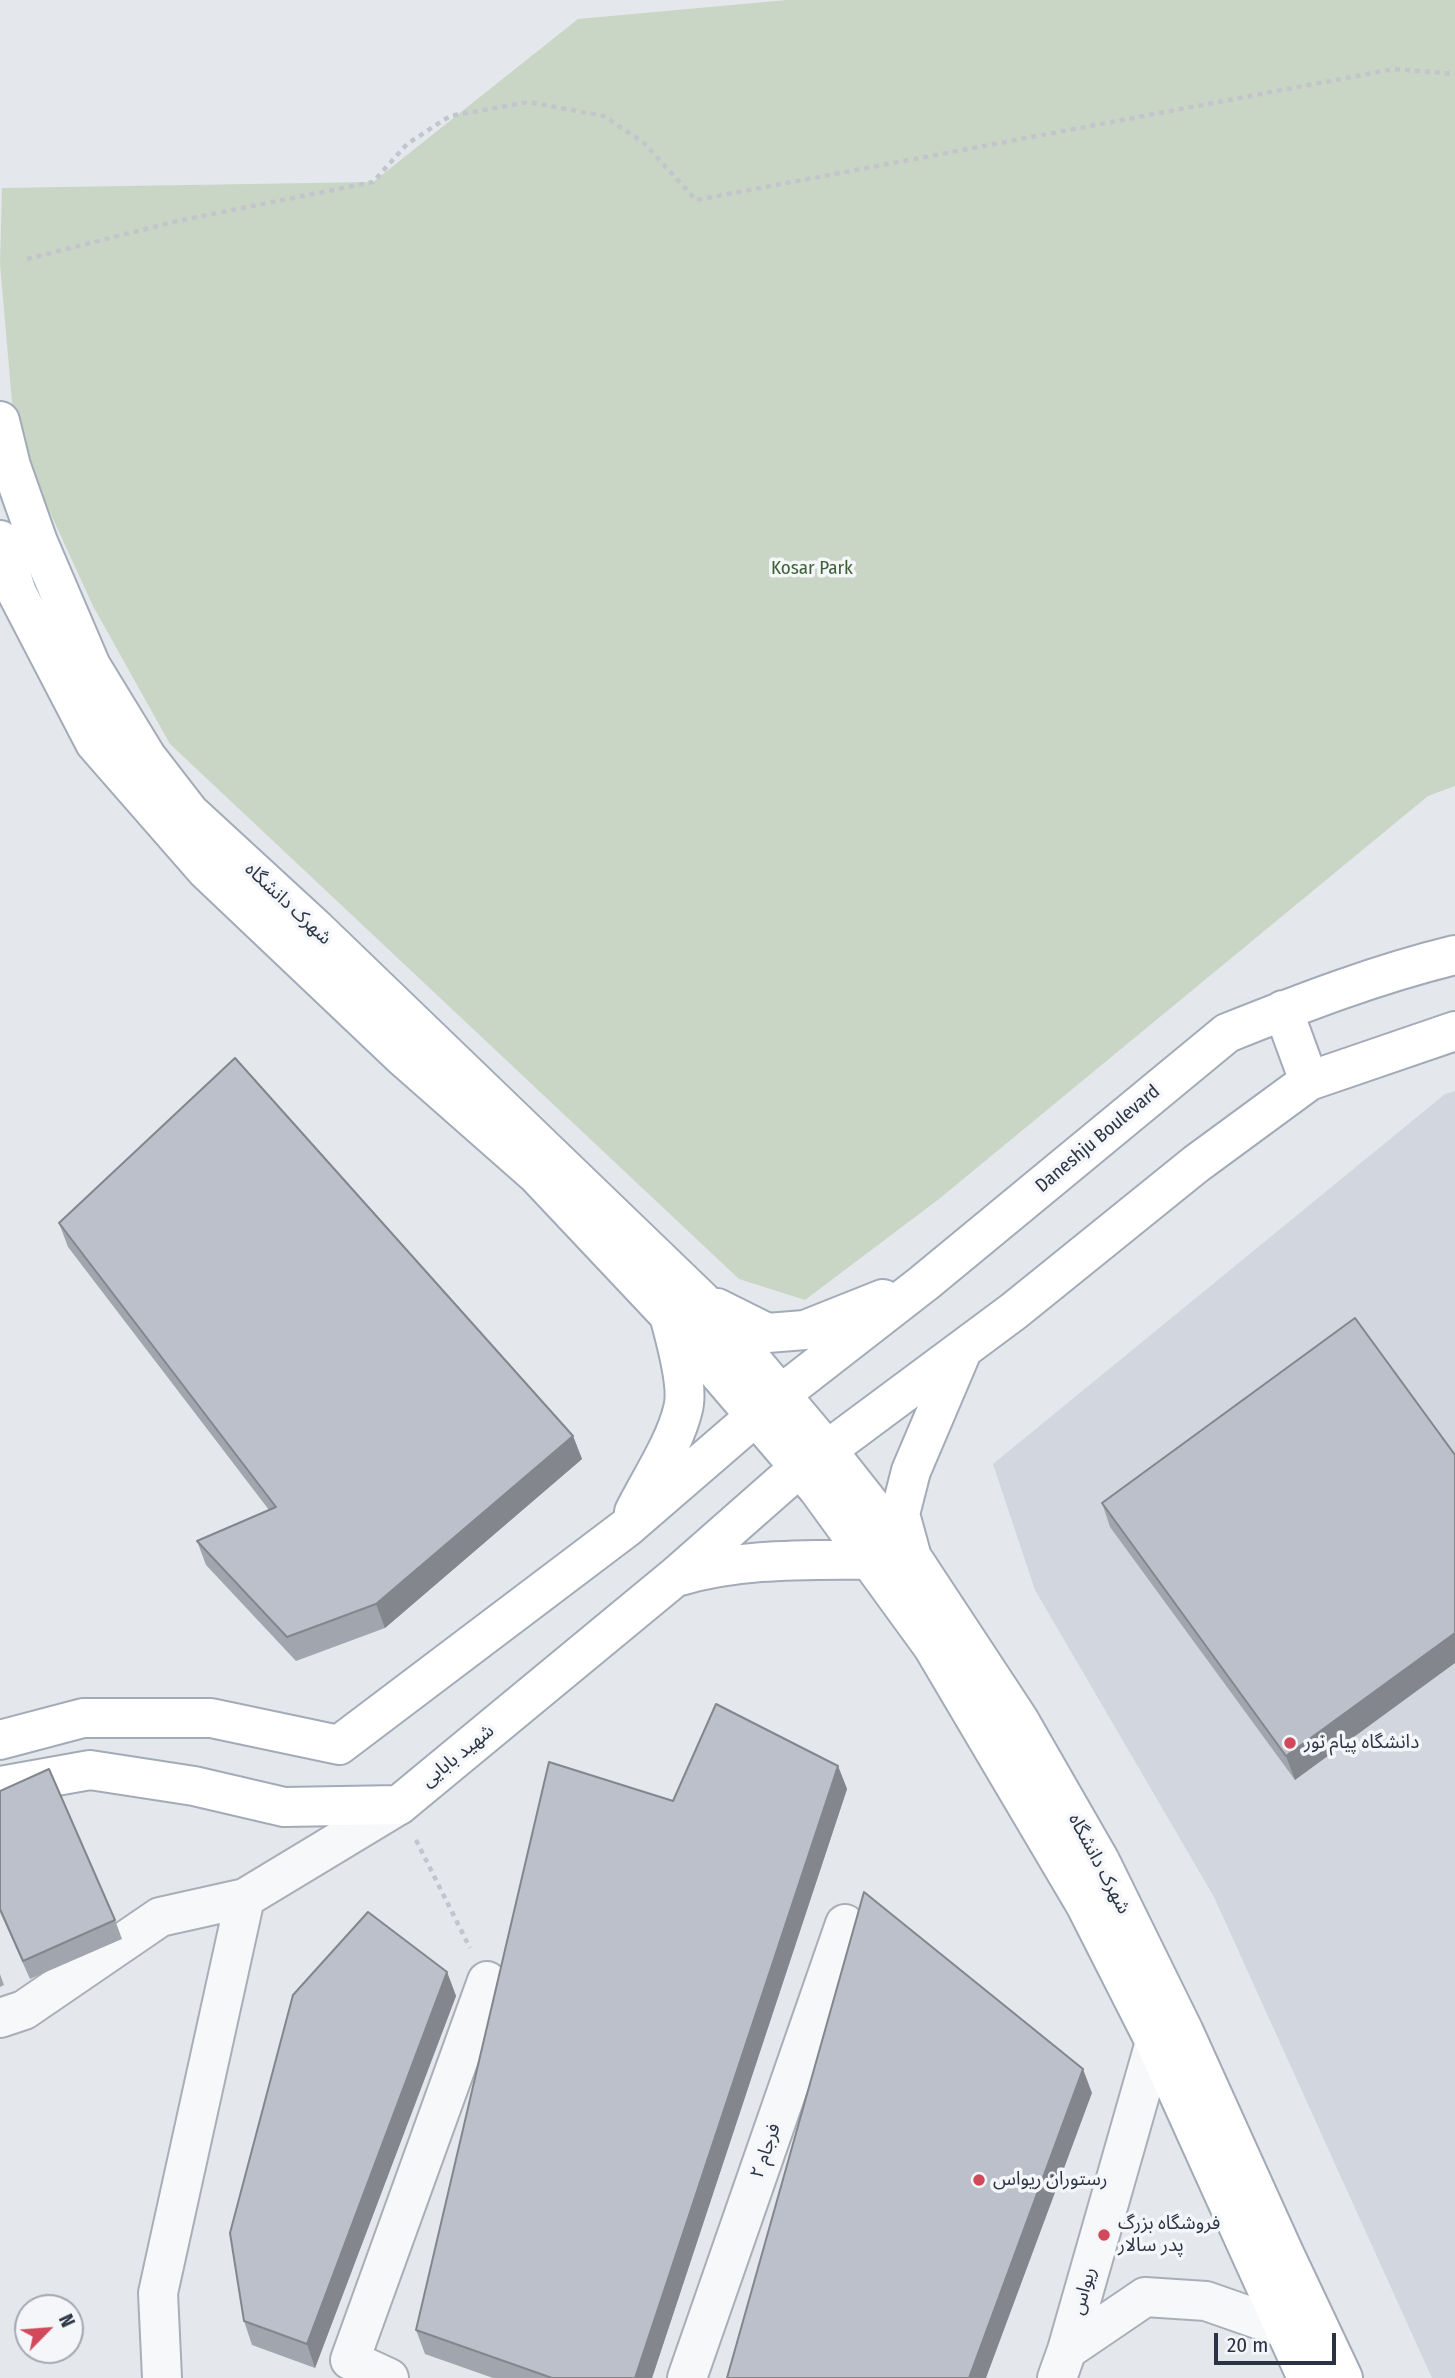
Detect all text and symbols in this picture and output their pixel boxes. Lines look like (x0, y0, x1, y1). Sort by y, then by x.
park label: Kosar Park (771, 558, 853, 580)
street label: شهرک دانشگاه (240, 858, 336, 950)
street label: Daneshju Boulevard (1031, 1080, 1165, 1198)
street label: شهید بابایی (417, 1720, 499, 1792)
place label: دانشگاه پیام نور (1304, 1732, 1419, 1754)
marker: دانشگاه پیام نور (1282, 1735, 1298, 1751)
street label: شهرک دانشگاه (1063, 1810, 1135, 1918)
street label: فرجام ۲ (746, 2121, 786, 2181)
place label: رستوران ریواس (993, 2169, 1107, 2191)
marker: رستوران ریواس (971, 2172, 987, 2188)
place label: فروشگاه بزرگ پدر سالار (1118, 2213, 1220, 2257)
marker: فروشگاه بزرگ پدر سالار (1096, 2227, 1112, 2243)
street label: ریواس (1066, 2265, 1102, 2317)
north arrow (14, 2294, 84, 2364)
text: N (54, 2311, 79, 2331)
scale bar (1217, 2318, 1340, 2362)
text: 20 m (1227, 2332, 1268, 2358)

